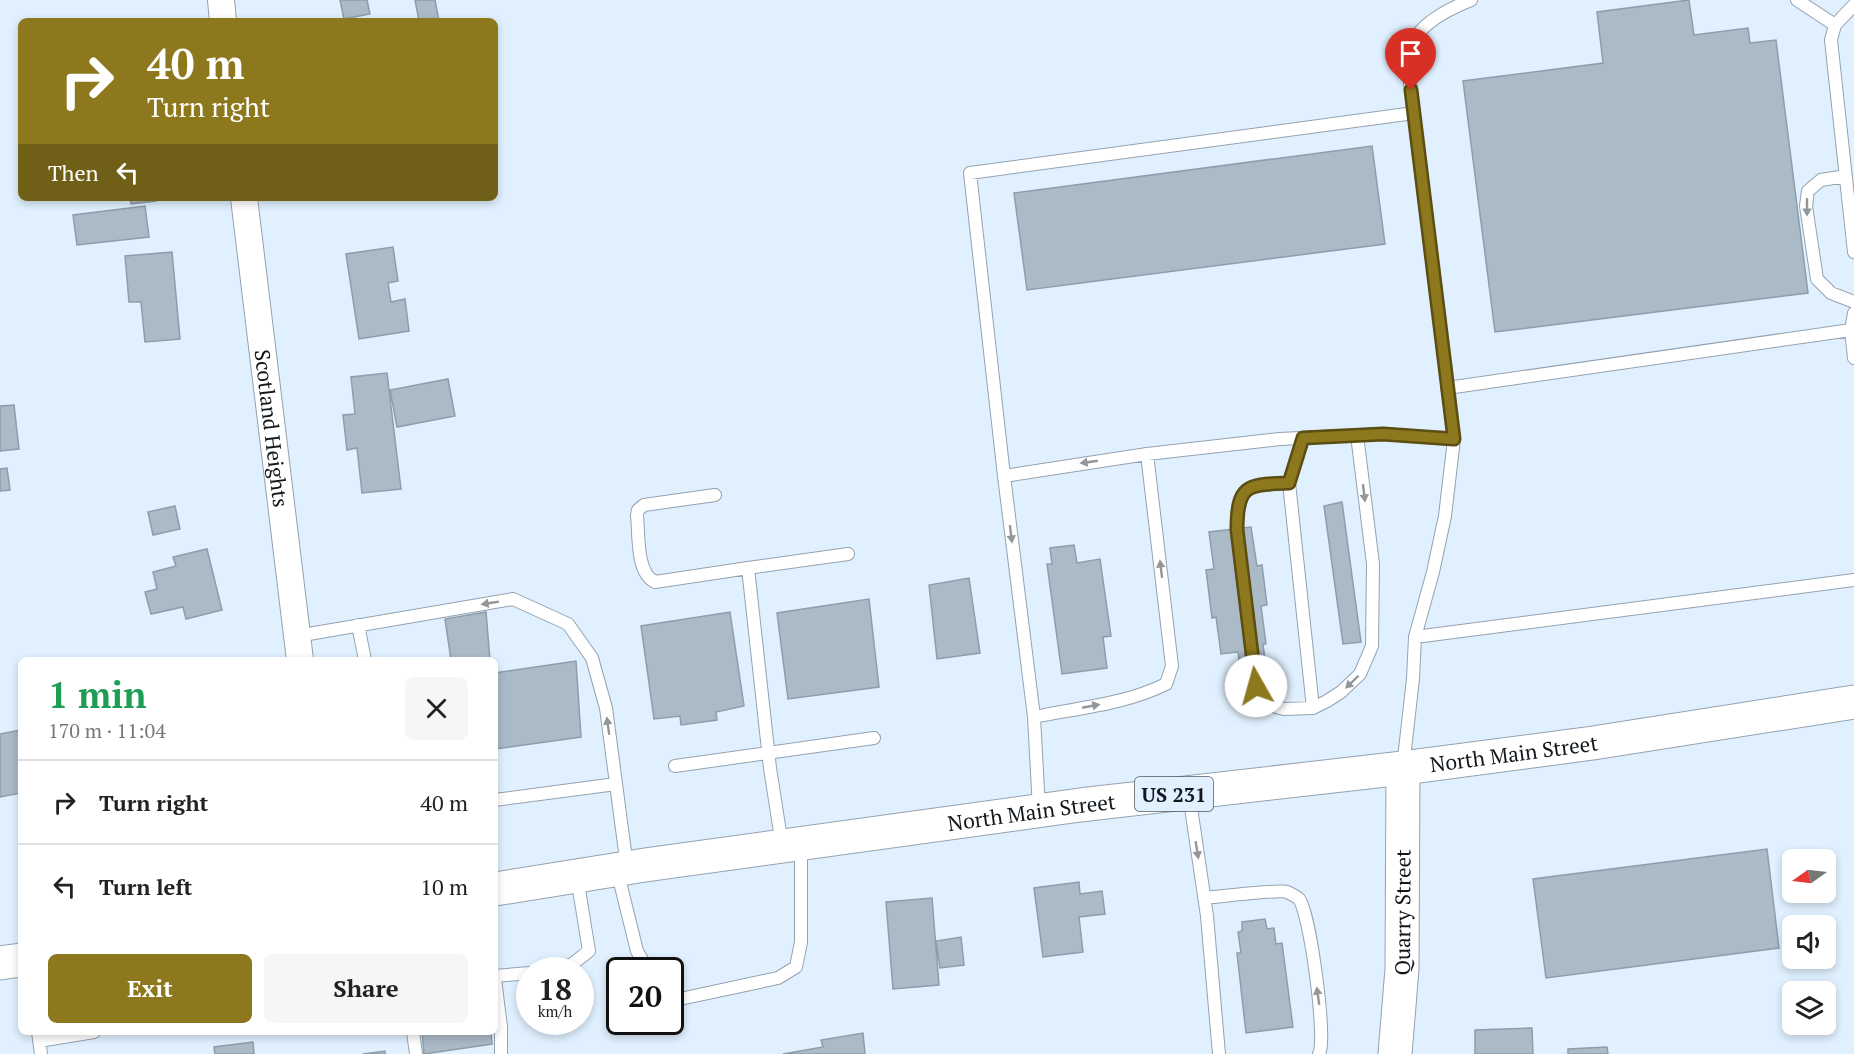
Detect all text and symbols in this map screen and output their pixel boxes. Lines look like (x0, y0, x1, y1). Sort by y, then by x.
pin (1385, 28, 1436, 90)
text: 40 m (147, 35, 245, 91)
icon: arrive (1394, 37, 1427, 70)
icon: right (48, 42, 126, 120)
text: Turn right (147, 89, 270, 125)
icon: left (111, 156, 144, 189)
text: Then (48, 158, 99, 187)
one-way arrow (1802, 198, 1812, 217)
street label: Scotland Heights (248, 348, 295, 509)
one-way arrow (1080, 458, 1099, 467)
one-way arrow (1360, 484, 1369, 503)
one-way arrow (1006, 525, 1016, 544)
one-way arrow (1156, 560, 1166, 579)
one-way arrow (480, 599, 499, 608)
position arrow (1224, 654, 1288, 718)
text: 1 min (48, 671, 146, 718)
one-way arrow (1345, 674, 1359, 688)
button: close (405, 677, 468, 740)
one-way arrow (1082, 701, 1101, 710)
one-way arrow (603, 716, 613, 735)
text: 170 m · 11:04 (48, 717, 166, 744)
street label: North Main Street (1428, 728, 1600, 778)
road number: US 231 (1135, 777, 1213, 811)
icon: right (48, 786, 81, 819)
street label: North Main Street (946, 787, 1117, 837)
text: Turn right (99, 788, 208, 817)
text: 40 m (420, 788, 468, 817)
one-way arrow (1193, 841, 1202, 860)
street label: Quarry Street (1388, 849, 1417, 976)
north arrow (1782, 849, 1836, 903)
map controls (1782, 849, 1836, 1035)
icon: left (48, 870, 81, 903)
text: Turn left (99, 872, 192, 901)
text: 10 m (420, 872, 468, 901)
button: sound (1782, 915, 1836, 969)
button: Exit (48, 954, 252, 1023)
button: Share (264, 954, 468, 1023)
speed limit sign: 20 (606, 957, 684, 1035)
text: 18 (538, 969, 572, 1009)
button: layers (1782, 981, 1836, 1035)
one-way arrow (1314, 987, 1323, 1006)
text: km/h (538, 1001, 572, 1021)

